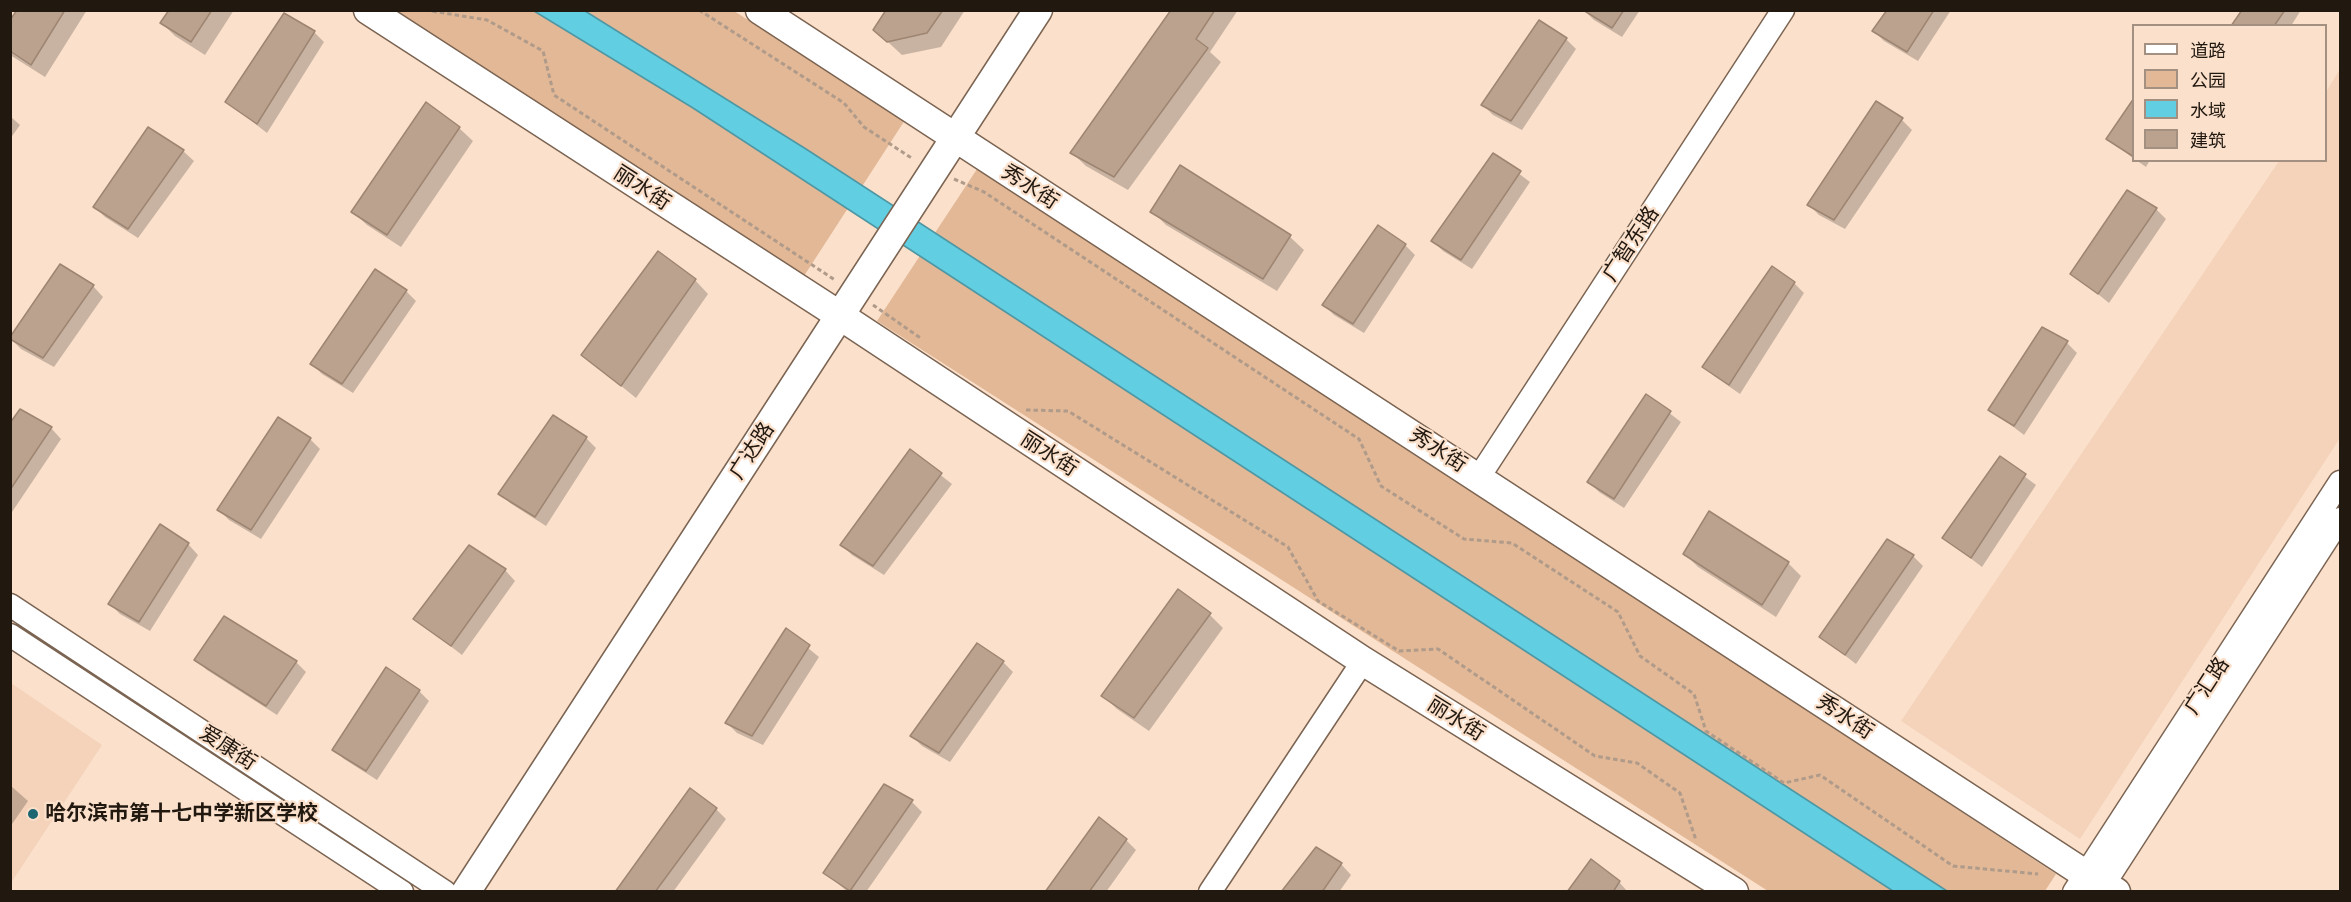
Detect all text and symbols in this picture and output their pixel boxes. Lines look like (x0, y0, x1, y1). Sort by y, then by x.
legend (2132, 24, 2327, 162)
text: 道路 (2190, 39, 2226, 62)
text: 公园 (2190, 69, 2226, 92)
text: 水域 (2190, 99, 2226, 122)
text: 建筑 (2190, 129, 2226, 152)
street label: 秀水街 (997, 159, 1063, 215)
street label: 丽水街 (609, 160, 675, 216)
street label: 广智东路 (1598, 202, 1664, 286)
street label: 广达路 (724, 418, 780, 484)
street label: 秀水街 (1405, 422, 1471, 478)
street label: 丽水街 (1016, 426, 1082, 482)
street label: 广汇路 (2179, 653, 2235, 719)
street label: 秀水街 (1812, 689, 1878, 745)
street label: 丽水街 (1423, 692, 1489, 746)
street label: 爱康街 (195, 720, 261, 776)
place label: 哈尔滨市第十七中学新区学校 (45, 801, 318, 827)
marker: 哈尔滨市第十七中学新区学校 (26, 807, 40, 821)

